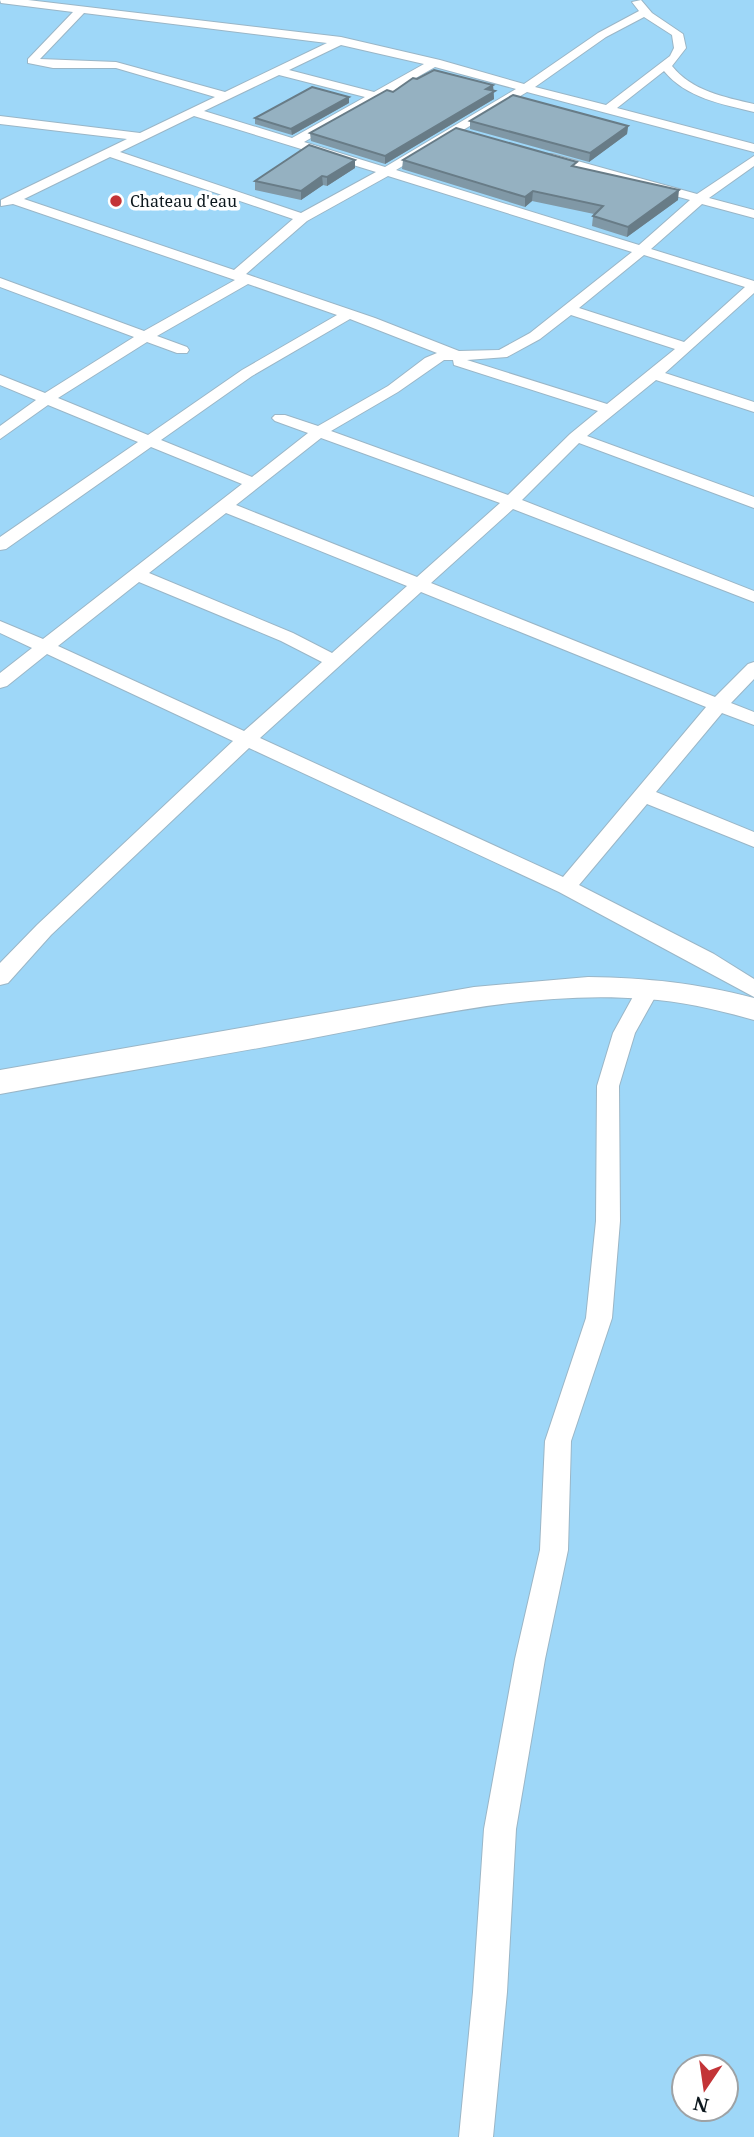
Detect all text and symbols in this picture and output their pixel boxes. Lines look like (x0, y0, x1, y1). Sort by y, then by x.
place label: Chateau d'eau (130, 190, 237, 212)
marker: Chateau d'eau (108, 193, 124, 209)
north arrow (670, 2053, 740, 2123)
text: N (691, 2090, 711, 2119)

